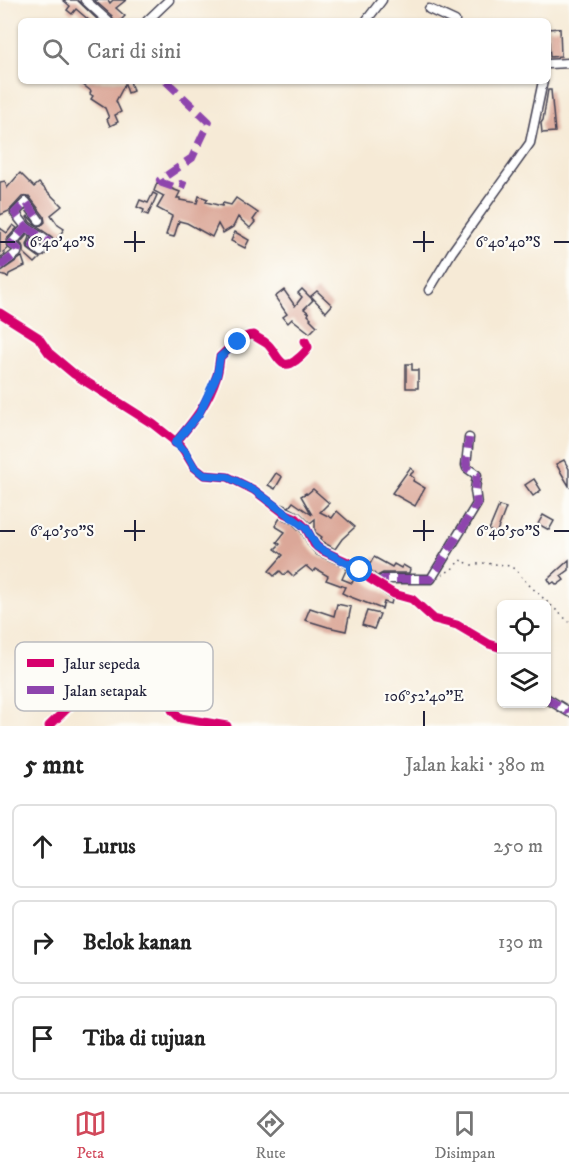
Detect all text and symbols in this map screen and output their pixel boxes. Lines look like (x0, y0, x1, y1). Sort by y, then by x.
search box (18, 18, 551, 84)
icon: search (39, 35, 72, 68)
text: Cari di sini (87, 38, 181, 65)
text: 6°40'40"S (29, 233, 95, 252)
text: 6°40'40"S (475, 233, 541, 252)
route end (224, 328, 250, 354)
text: 6°40'50"S (30, 522, 94, 541)
text: 6°40'50"S (476, 522, 540, 541)
route start (346, 556, 372, 582)
map controls (497, 600, 551, 708)
button: locate (497, 600, 551, 654)
legend (15, 642, 213, 711)
text: Jalur sepeda (62, 654, 140, 674)
button: layers (497, 654, 551, 708)
text: Jalan setapak (62, 681, 147, 701)
text: 106°52'40"E (384, 687, 464, 706)
text: 5 mnt (24, 749, 84, 782)
text: Jalan kaki · 380 m (405, 753, 545, 778)
icon: ahead (26, 830, 59, 863)
text: Lurus (83, 833, 136, 860)
text: 250 m (493, 834, 543, 859)
icon: right (26, 926, 59, 959)
text: Belok kanan (83, 929, 191, 956)
text: 130 m (498, 930, 543, 955)
icon: arrive (26, 1022, 59, 1055)
text: Tiba di tujuan (83, 1025, 205, 1052)
tab: Peta (74, 1107, 107, 1163)
tab: Rute (254, 1107, 287, 1163)
tab: Disimpan (435, 1107, 495, 1163)

